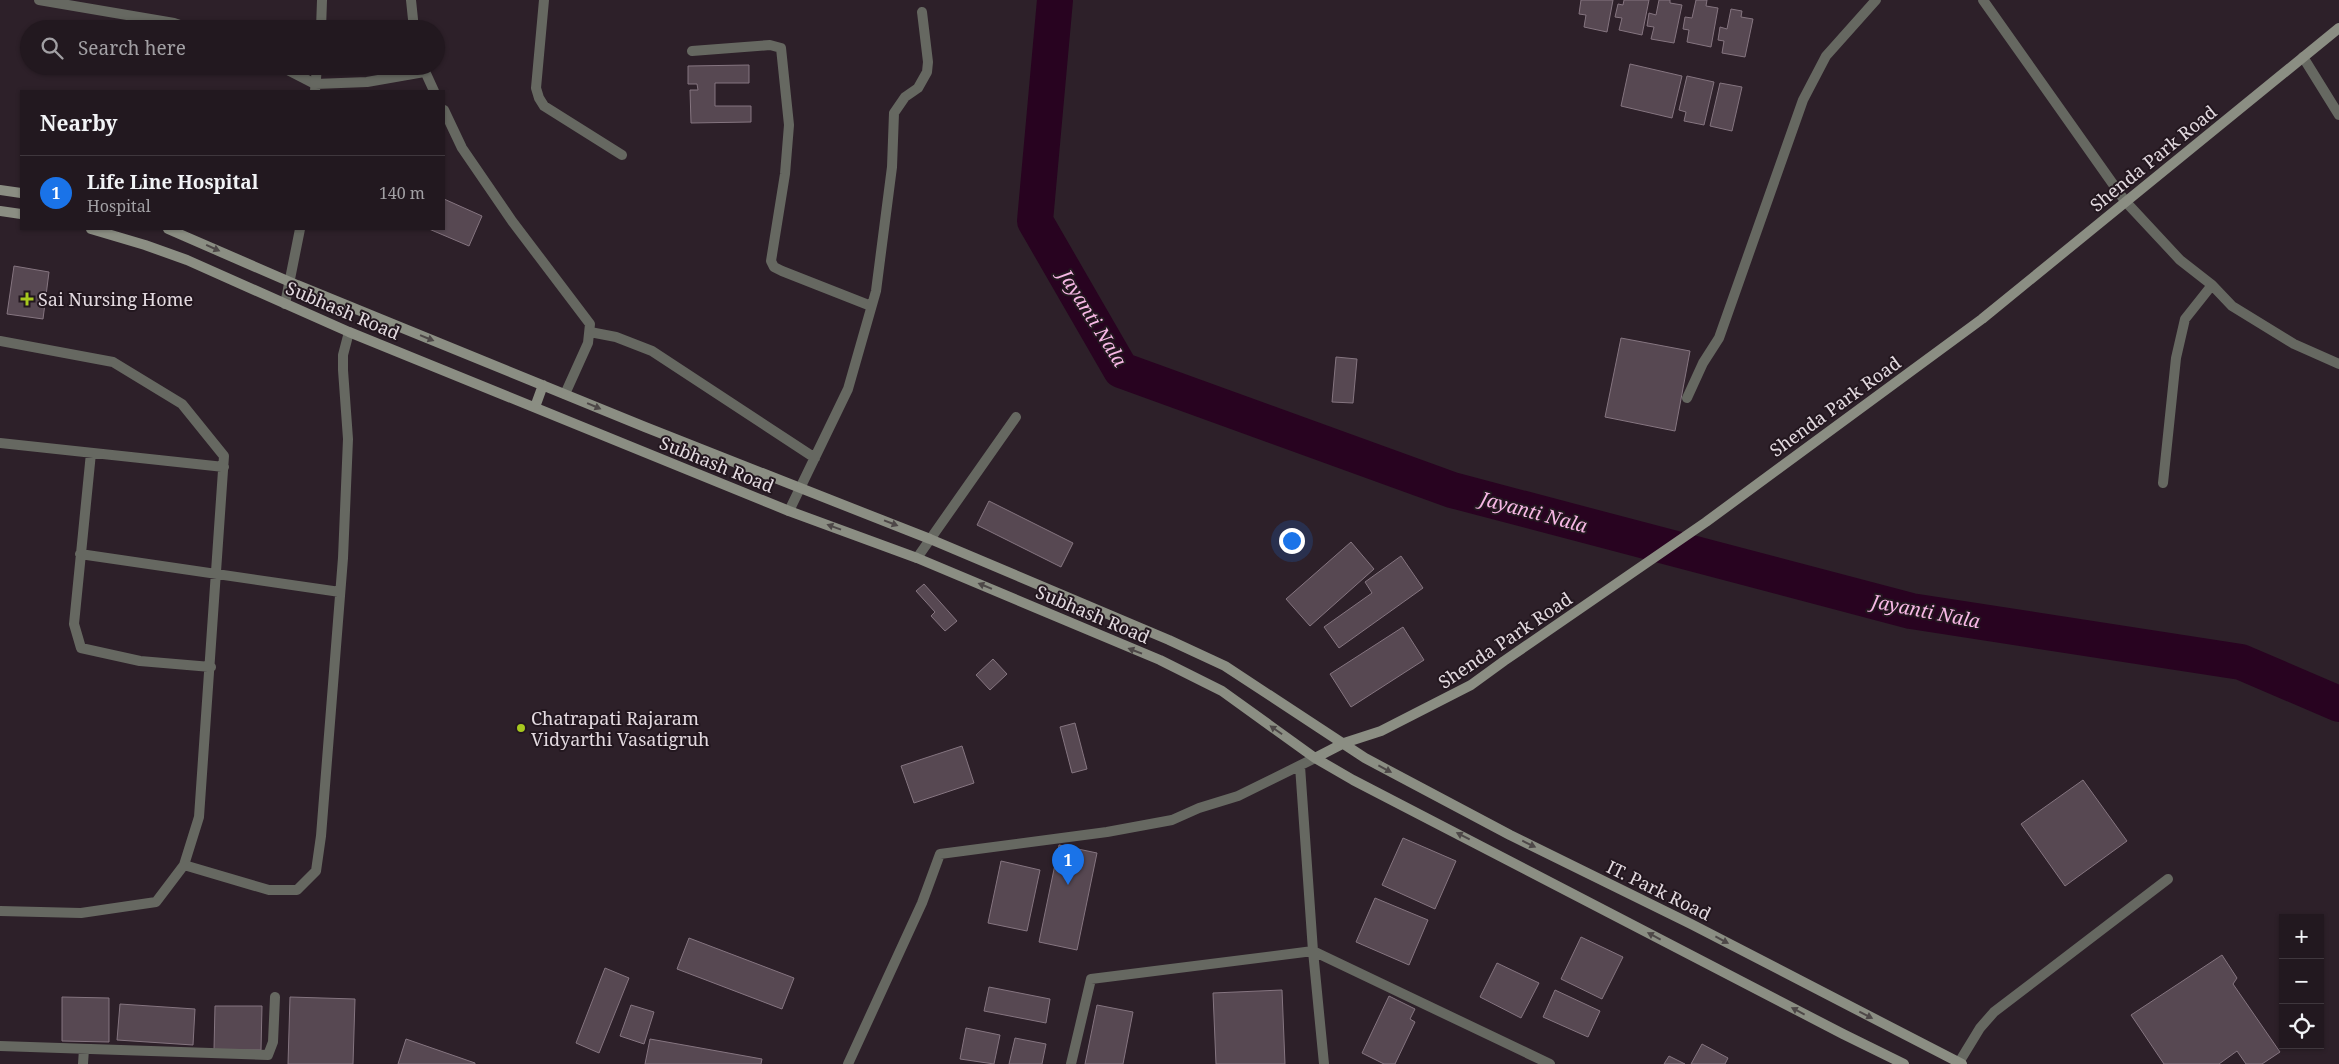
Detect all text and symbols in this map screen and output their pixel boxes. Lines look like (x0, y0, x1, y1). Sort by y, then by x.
search box (20, 20, 445, 75)
icon: search (38, 34, 66, 62)
text: Search here (78, 35, 186, 61)
street label: Shenda Park Road (2085, 99, 2221, 217)
text: Nearby (40, 109, 118, 137)
text: Life Line Hospital (87, 169, 258, 195)
text: 1 (51, 182, 61, 204)
text: 140 m (379, 182, 425, 204)
text: Hospital (87, 195, 151, 217)
one-way arrow (206, 245, 220, 253)
water label: Jayanti Nala (1051, 262, 1133, 371)
street label: Subhash Road (282, 275, 404, 345)
place label: Sai Nursing Home (38, 287, 193, 311)
marker: Sai Nursing Home (20, 292, 34, 306)
one-way arrow (420, 334, 434, 342)
street label: Shenda Park Road (1765, 350, 1905, 462)
one-way arrow (587, 402, 602, 410)
street label: Subhash Road (656, 430, 778, 498)
water label: Jayanti Nala (1475, 484, 1590, 539)
one-way arrow (884, 520, 899, 527)
one-way arrow (826, 523, 841, 531)
your location (1279, 528, 1305, 554)
street label: Subhash Road (1032, 579, 1154, 649)
one-way arrow (978, 582, 992, 590)
street label: Shenda Park Road (1433, 586, 1577, 694)
water label: Jayanti Nala (1867, 587, 1982, 634)
one-way arrow (1128, 646, 1142, 654)
place label: Chatrapati Rajaram Vidyarthi Vasatigruh (531, 706, 710, 751)
marker: Chatrapati Rajaram Vidyarthi Vasatigruh (515, 722, 527, 734)
one-way arrow (1269, 725, 1282, 735)
one-way arrow (1378, 765, 1392, 773)
one-way arrow (1456, 832, 1470, 840)
one-way arrow (1522, 840, 1536, 848)
pin: 1 (1052, 844, 1084, 885)
street label: IT. Park Road (1603, 854, 1715, 926)
map controls (2279, 914, 2324, 1049)
button: + (2279, 914, 2324, 959)
one-way arrow (1647, 931, 1660, 940)
one-way arrow (1714, 936, 1729, 944)
button: − (2279, 959, 2324, 1004)
button: locate (2279, 1004, 2324, 1049)
one-way arrow (1790, 1007, 1805, 1015)
one-way arrow (1859, 1011, 1873, 1019)

